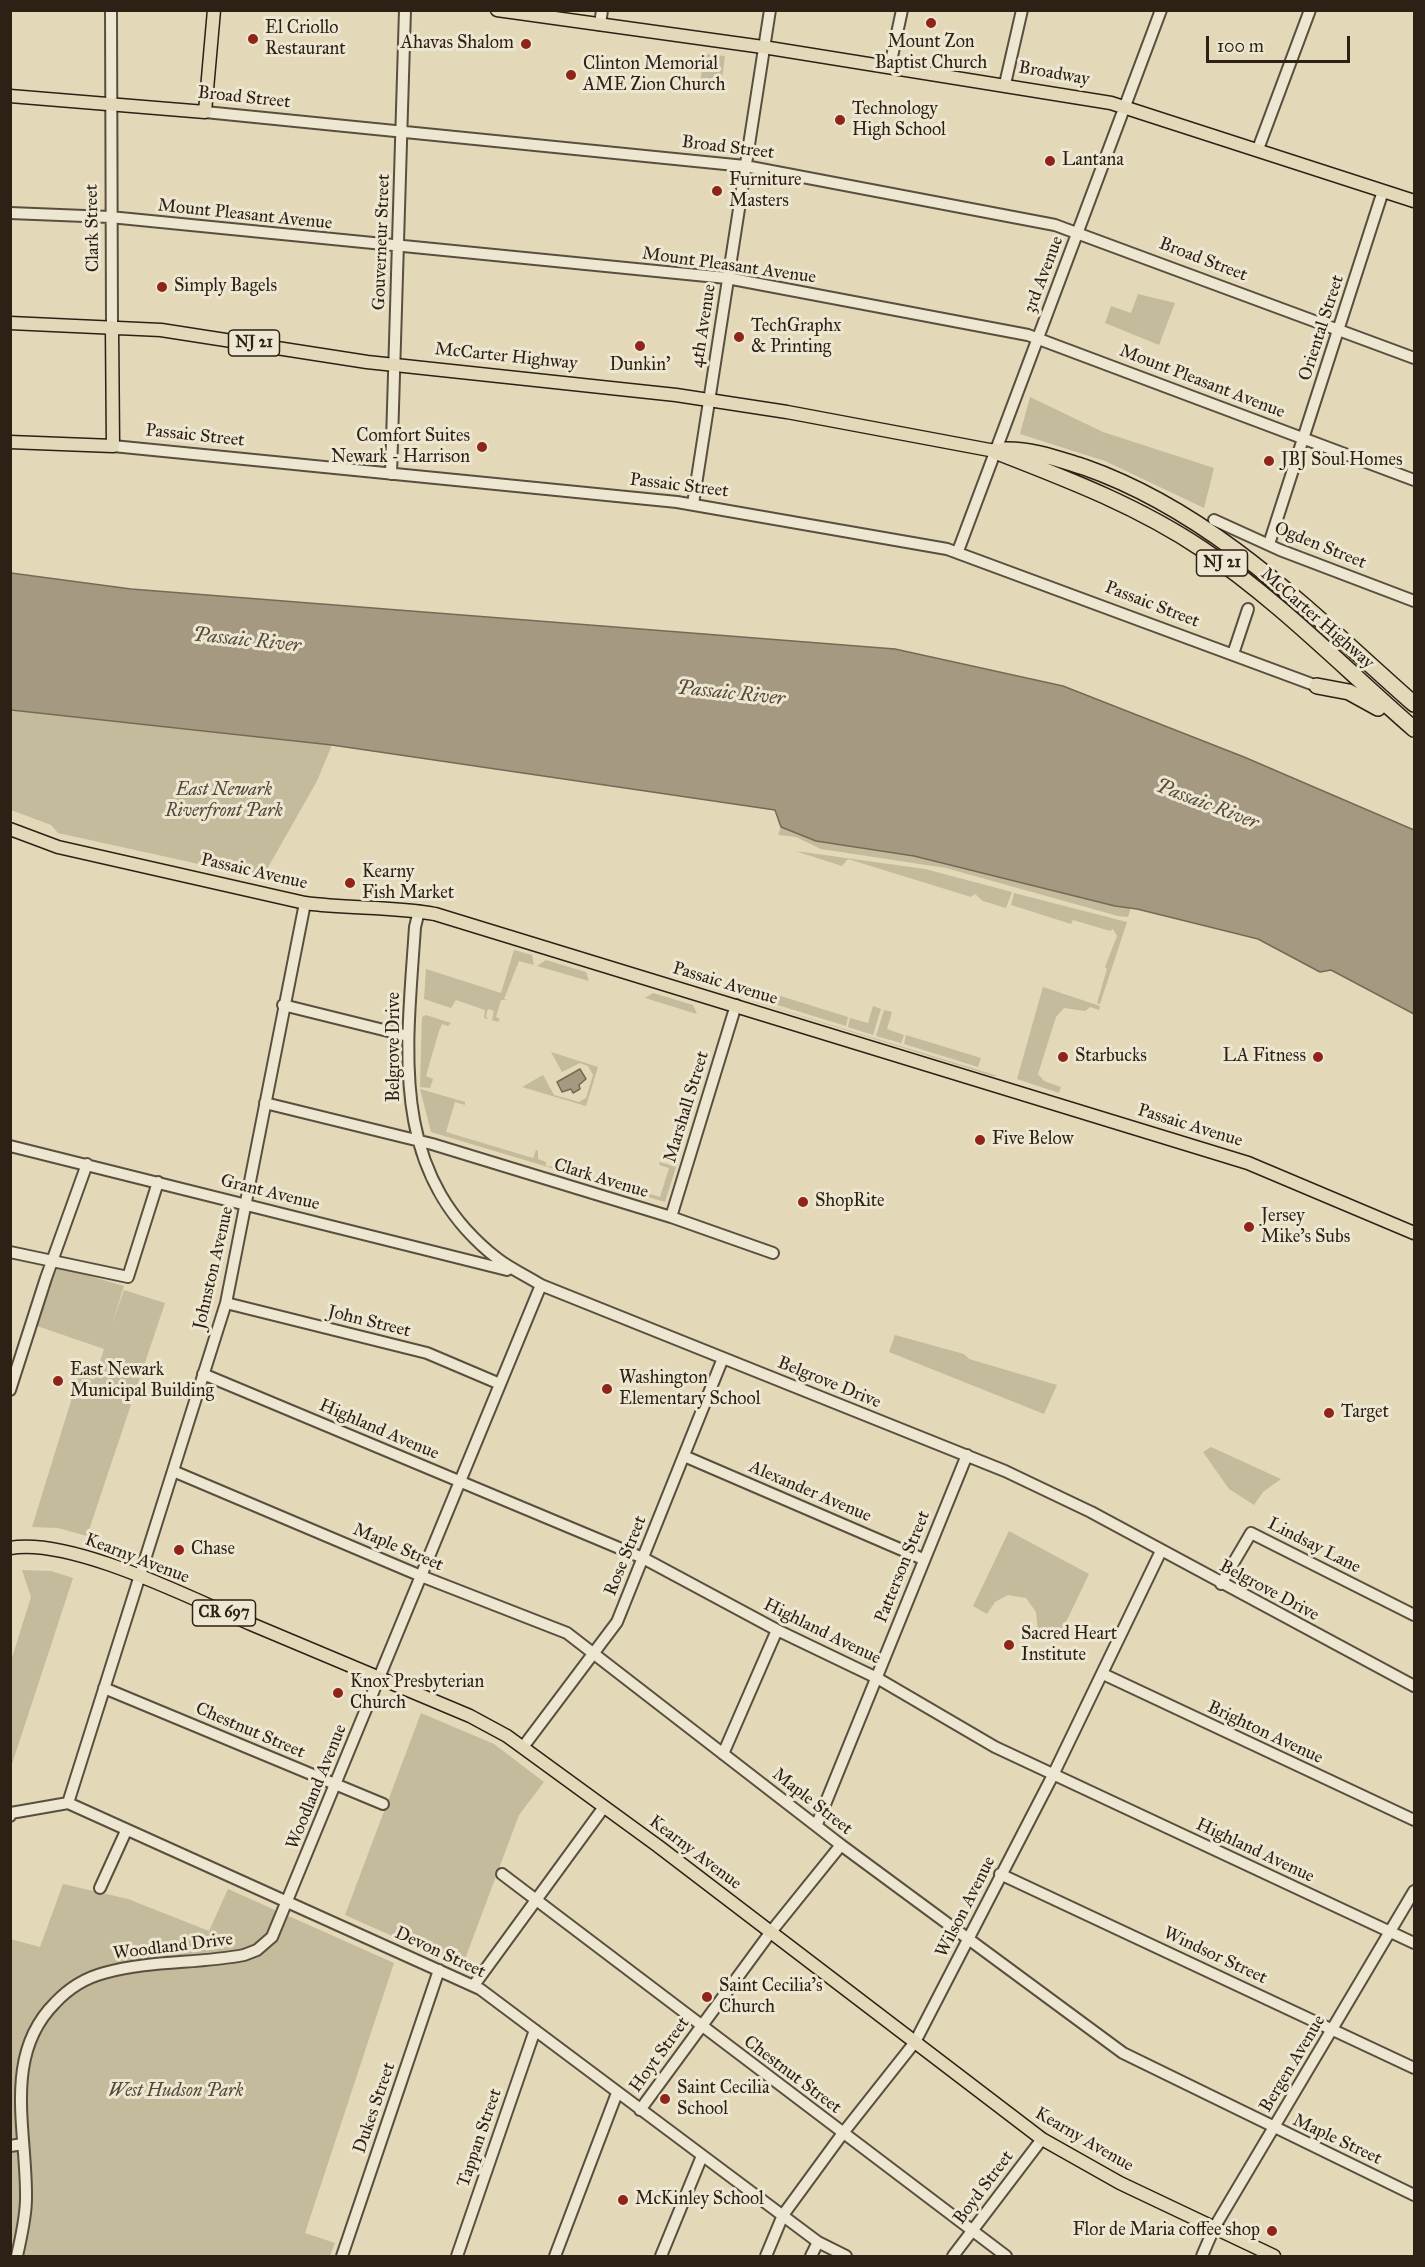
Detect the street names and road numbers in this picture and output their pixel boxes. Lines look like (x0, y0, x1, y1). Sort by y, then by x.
street label: Broadway (1017, 57, 1091, 91)
street label: Broad Street (197, 82, 291, 114)
street label: Broad Street (681, 132, 775, 164)
street label: Gouverneur Street (369, 173, 395, 311)
street label: Clark Street (81, 184, 105, 272)
street label: Mount Pleasant Avenue (157, 195, 333, 235)
street label: 3rd Avenue (1019, 233, 1069, 317)
street label: Broad Street (1156, 233, 1250, 287)
street label: Mount Pleasant Avenue (641, 243, 817, 289)
street label: Oriental Street (1295, 272, 1349, 384)
street label: 4th Avenue (687, 283, 721, 369)
road number: NJ 21 (228, 330, 280, 356)
street label: McCarter Highway (434, 339, 578, 375)
street label: Mount Pleasant Avenue (1116, 340, 1288, 424)
street label: Passaic Street (144, 420, 246, 452)
street label: Passaic Street (628, 469, 730, 503)
street label: Ogden Street (1271, 518, 1369, 574)
road number: NJ 21 (1196, 550, 1248, 576)
street label: McCarter Highway (1256, 564, 1378, 674)
street label: Passaic Street (1102, 577, 1202, 633)
street label: Passaic Avenue (199, 849, 309, 895)
street label: Passaic Avenue (670, 958, 780, 1010)
street label: Belgrove Drive (384, 992, 406, 1102)
street label: Marshall Street (660, 1049, 714, 1165)
street label: Passaic Avenue (1135, 1100, 1245, 1152)
street label: Clark Avenue (551, 1154, 651, 1204)
street label: Grant Avenue (218, 1170, 322, 1216)
street label: Johnston Avenue (189, 1204, 239, 1332)
street label: John Street (325, 1301, 413, 1343)
street label: Belgrove Drive (774, 1352, 884, 1414)
street label: Highland Avenue (316, 1395, 442, 1465)
street label: Alexander Avenue (746, 1456, 874, 1528)
street label: Patterson Street (871, 1508, 935, 1626)
street label: Rose Street (600, 1513, 652, 1599)
street label: Lindsay Lane (1264, 1513, 1364, 1579)
street label: Maple Street (350, 1519, 446, 1577)
street label: Kearny Avenue (82, 1529, 192, 1589)
street label: Belgrove Drive (1215, 1556, 1323, 1626)
street label: Highland Avenue (760, 1594, 884, 1670)
road number: CR 697 (192, 1600, 256, 1626)
street label: Brighton Avenue (1204, 1697, 1326, 1769)
street label: Chestnut Street (192, 1698, 308, 1764)
street label: Woodland Avenue (282, 1721, 352, 1853)
street label: Maple Street (768, 1764, 856, 1840)
street label: Kearny Avenue (644, 1811, 746, 1895)
street label: Highland Avenue (1192, 1814, 1318, 1888)
street label: Wilson Avenue (931, 1853, 1001, 1961)
street label: Devon Street (391, 1923, 489, 1983)
street label: Windsor Street (1160, 1923, 1270, 1989)
street label: Woodland Drive (112, 1929, 234, 1965)
street label: Bergen Avenue (1255, 2011, 1331, 2117)
street label: Hoyt Street (625, 2013, 695, 2097)
street label: Chestnut Street (739, 2031, 845, 2119)
street label: Dukes Street (349, 2060, 401, 2156)
street label: Tappan Street (453, 2086, 507, 2190)
street label: Kearny Avenue (1031, 2103, 1137, 2177)
street label: Maple Street (1289, 2110, 1385, 2170)
street label: Boyd Street (949, 2147, 1019, 2229)

